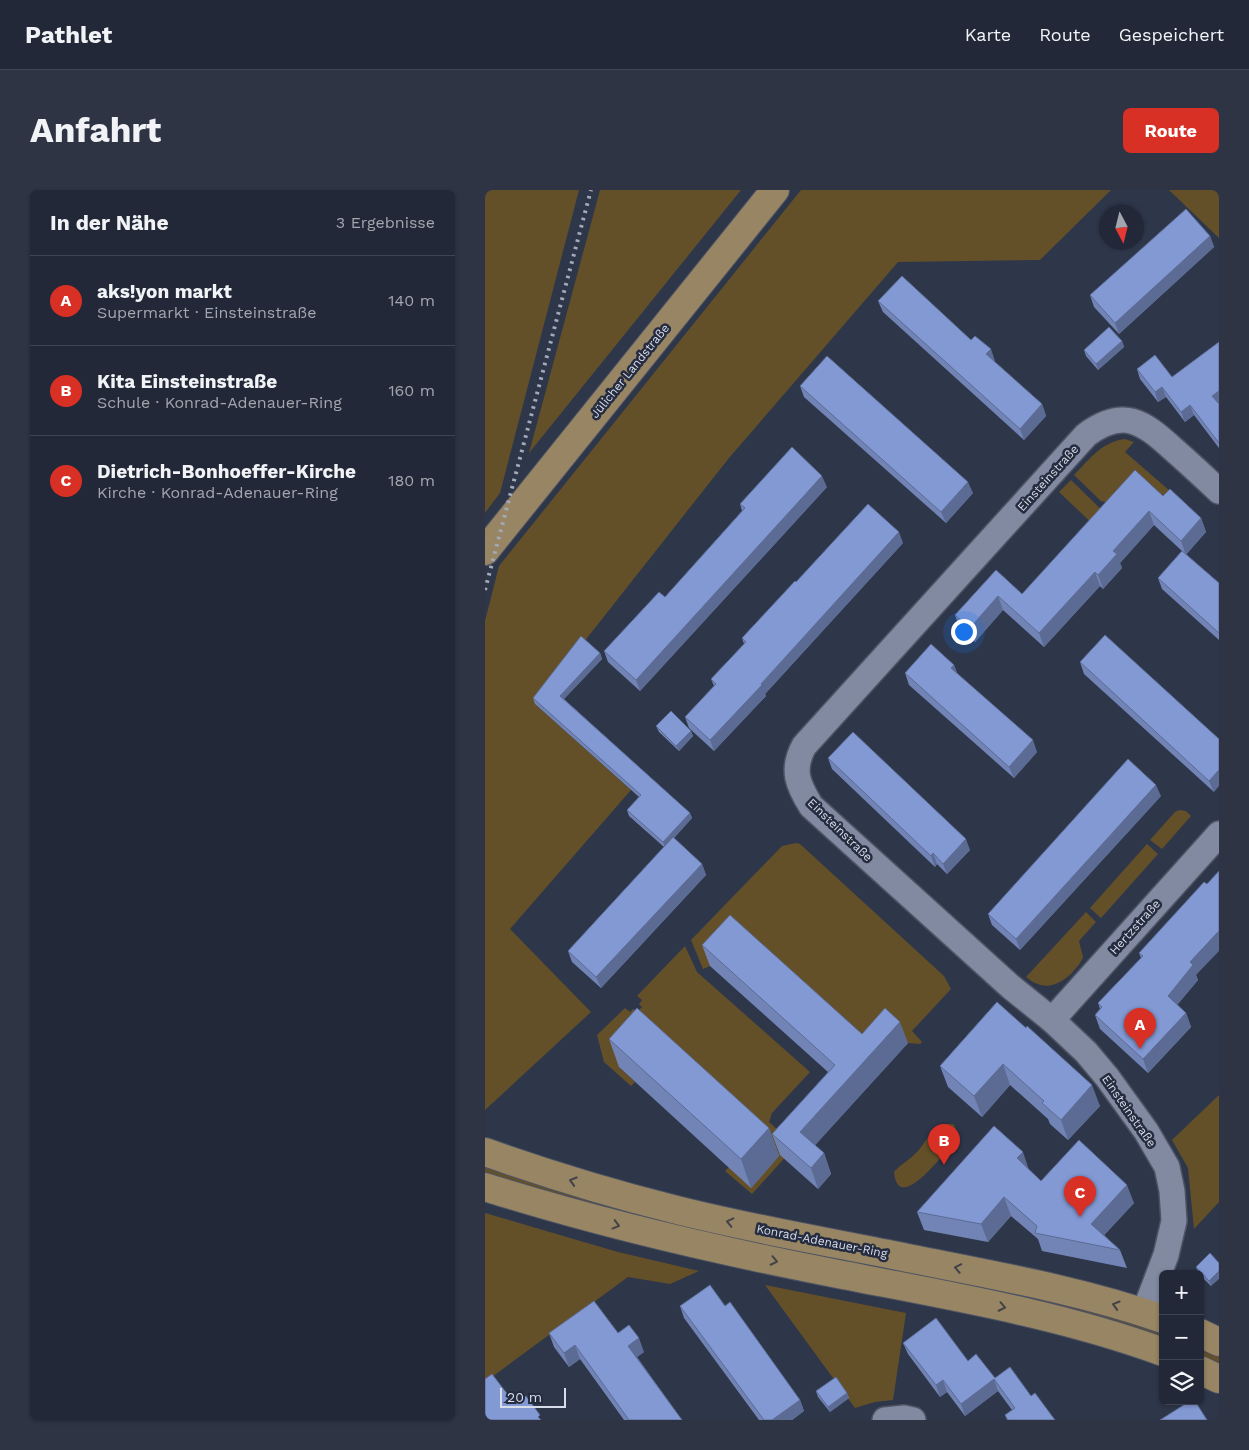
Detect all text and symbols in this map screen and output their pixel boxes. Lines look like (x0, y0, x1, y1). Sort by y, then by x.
text: Pathlet (25, 21, 112, 49)
text: Karte (965, 24, 1011, 45)
text: Route (1039, 24, 1091, 45)
text: Gespeichert (1119, 24, 1224, 45)
button: Route (1123, 108, 1219, 153)
text: Anfahrt (30, 109, 161, 151)
north arrow (1099, 205, 1144, 250)
text: In der Nähe (50, 210, 169, 235)
text: 3 Ergebnisse (336, 213, 435, 232)
text: aks!yon markt (97, 280, 232, 303)
text: A (61, 291, 71, 310)
text: 140 m (388, 291, 435, 310)
text: Supermarkt · Einsteinstraße (97, 303, 316, 322)
street label: Jülicher Landstraße (588, 321, 672, 421)
text: Kita Einsteinstraße (97, 370, 277, 393)
text: B (61, 381, 71, 400)
text: 160 m (388, 381, 435, 400)
text: Schule · Konrad-Adenauer-Ring (97, 393, 342, 412)
street label: Einsteinstraße (1015, 442, 1081, 514)
text: Dietrich-Bonhoeffer-Kirche (97, 460, 356, 483)
text: C (61, 471, 71, 490)
text: 180 m (388, 471, 435, 490)
text: Kirche · Konrad-Adenauer-Ring (97, 483, 338, 502)
your location (951, 619, 977, 645)
street label: Einsteinstraße (805, 796, 875, 864)
street label: Hertzstraße (1107, 897, 1163, 957)
pin: A (1124, 1008, 1156, 1049)
street label: Einsteinstraße (1099, 1072, 1159, 1150)
pin: B (928, 1124, 960, 1165)
pin: C (1064, 1176, 1096, 1217)
one-way arrow (569, 1177, 577, 1187)
one-way arrow (726, 1217, 734, 1228)
one-way arrow (611, 1219, 619, 1229)
street label: Konrad-Adenauer-Ring (755, 1221, 889, 1261)
one-way arrow (770, 1255, 778, 1266)
one-way arrow (953, 1264, 962, 1274)
map controls (1159, 1270, 1204, 1405)
button: + (1159, 1270, 1204, 1315)
one-way arrow (1113, 1300, 1121, 1310)
one-way arrow (998, 1301, 1007, 1311)
button: − (1159, 1315, 1204, 1360)
button: layers (1159, 1360, 1204, 1405)
scale bar (500, 1385, 566, 1408)
text: 20 m (507, 1389, 542, 1405)

